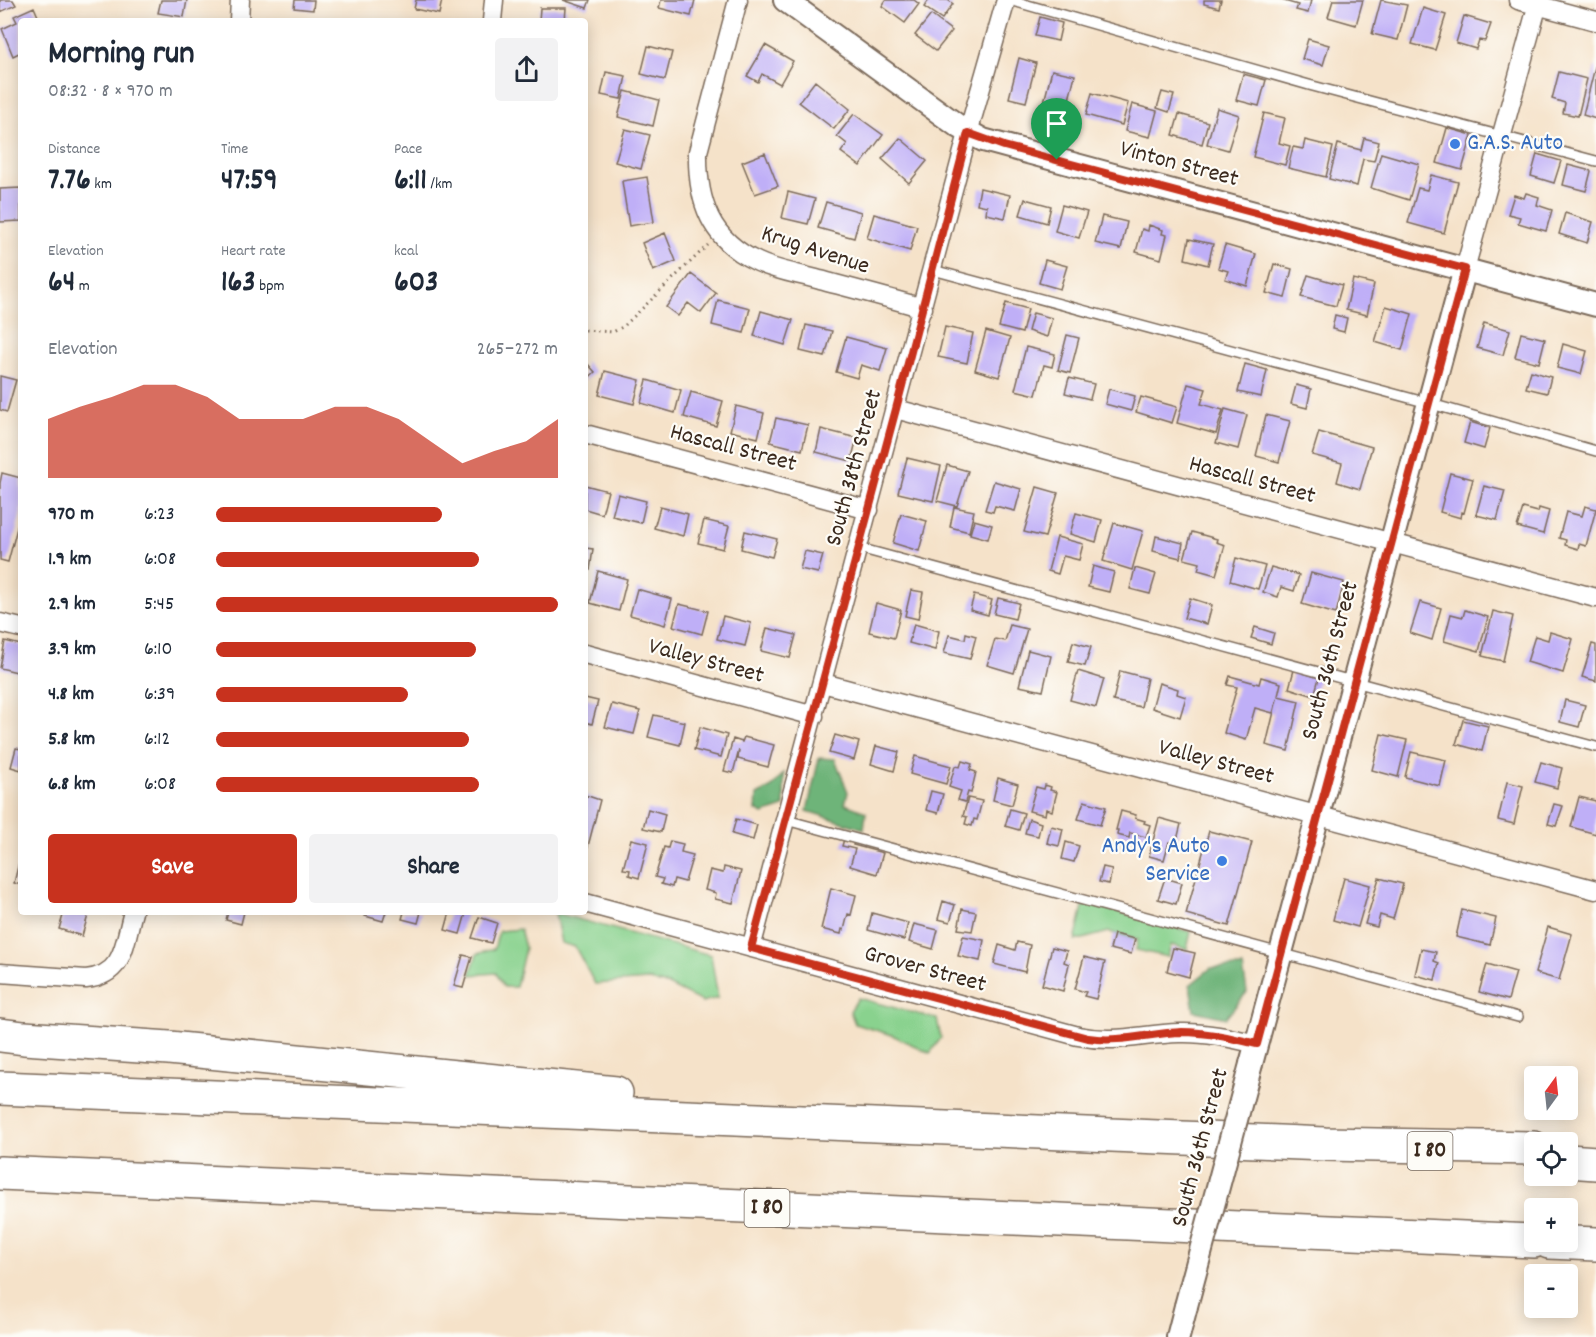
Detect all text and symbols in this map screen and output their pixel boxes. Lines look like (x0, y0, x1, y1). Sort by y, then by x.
text: Morning run (48, 32, 195, 79)
button: share (495, 38, 558, 101)
text: 08:32 · 8 × 970 m (48, 78, 173, 106)
pin (1031, 98, 1082, 160)
icon: arrive (1040, 107, 1073, 140)
place label: G.A.S. Auto (1467, 127, 1563, 161)
street label: Vinton Street (1116, 133, 1242, 197)
marker: G.A.S. Auto (1448, 137, 1462, 151)
text: Distance (48, 138, 100, 161)
text: Time (221, 138, 248, 161)
text: Pace (394, 138, 422, 161)
text: 7.76 (48, 161, 91, 204)
text: 47:59 (221, 161, 278, 204)
text: 6:11 (394, 161, 427, 204)
text: km (91, 173, 112, 196)
text: /km (427, 173, 453, 196)
street label: Krug Avenue (756, 218, 874, 284)
text: Elevation (48, 240, 104, 263)
text: Heart rate (221, 240, 286, 263)
text: kcal (394, 240, 418, 263)
text: 64 (48, 263, 75, 306)
text: 163 (221, 263, 256, 306)
text: 603 (394, 263, 438, 306)
text: m (75, 275, 90, 298)
text: bpm (256, 275, 285, 298)
text: Elevation (48, 336, 118, 364)
text: 265–272 m (477, 336, 558, 364)
street label: South 38th Street (818, 386, 892, 550)
street label: Hascall Street (666, 416, 800, 482)
street label: Hascall Street (1185, 448, 1319, 514)
text: 970 m (48, 501, 94, 529)
text: 6:23 (144, 501, 175, 529)
text: 1.9 km (48, 546, 91, 574)
text: 6:08 (144, 546, 176, 574)
street label: South 36th Street (1293, 578, 1369, 744)
text: 2.9 km (48, 591, 96, 619)
text: 5:45 (144, 591, 174, 619)
street label: Valley Street (644, 630, 768, 694)
text: 3.9 km (48, 636, 96, 664)
text: 6:10 (144, 636, 172, 664)
text: 4.8 km (48, 681, 94, 709)
text: 6:39 (144, 681, 175, 709)
text: 5.8 km (48, 726, 95, 754)
text: 6:12 (144, 726, 170, 754)
street label: Valley Street (1154, 731, 1278, 795)
text: 6.8 km (48, 771, 96, 799)
text: 6:08 (144, 771, 176, 799)
place label: Andy's Auto Service (1102, 830, 1210, 892)
button: Save (48, 834, 297, 903)
button: Share (309, 834, 558, 903)
marker: Andy's Auto Service (1215, 854, 1229, 868)
street label: Grover Street (860, 937, 990, 1003)
street label: South 36th Street (1163, 1065, 1239, 1231)
north arrow (1524, 1066, 1578, 1120)
map controls (1524, 1066, 1578, 1318)
road number: I 80 (1408, 1132, 1452, 1170)
button: locate (1524, 1132, 1578, 1186)
road number: I 80 (744, 1189, 789, 1227)
button: + (1524, 1198, 1578, 1252)
button: − (1524, 1264, 1578, 1318)

